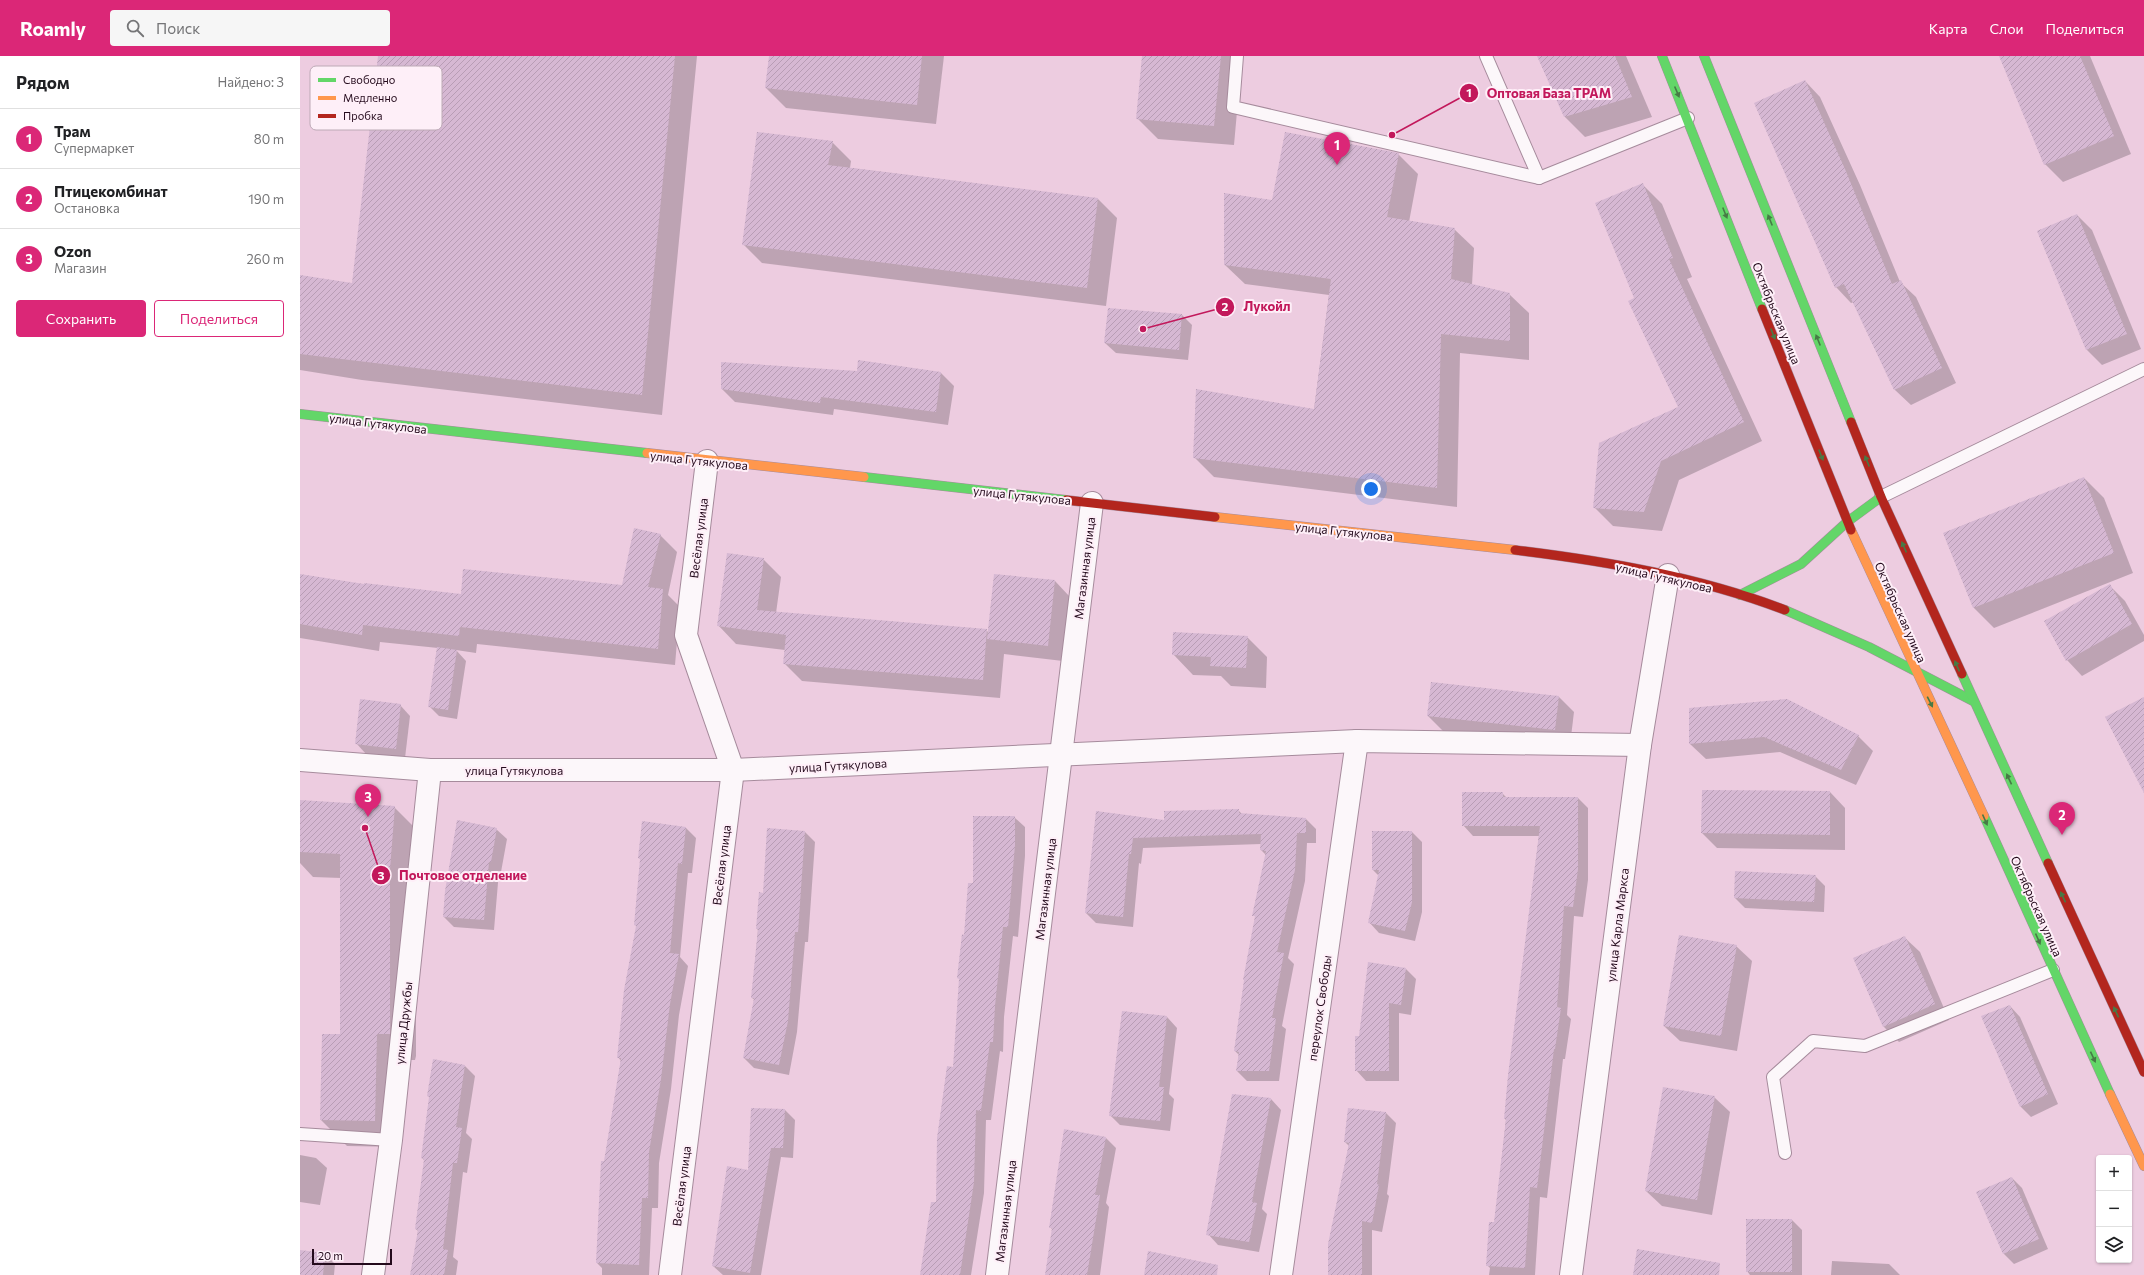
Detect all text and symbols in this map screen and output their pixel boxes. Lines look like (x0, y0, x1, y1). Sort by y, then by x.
search box (110, 10, 390, 46)
text: Roamly (20, 17, 86, 40)
icon: search (124, 17, 146, 39)
text: Поиск (156, 19, 200, 37)
text: Карта (1929, 20, 1967, 37)
text: Слои (1989, 20, 2024, 37)
text: Поделиться (2046, 20, 2124, 37)
legend (310, 66, 442, 130)
text: Рядом (16, 72, 70, 93)
text: Свободно (343, 73, 396, 86)
text: Найдено: 3 (217, 74, 284, 90)
callout: Оптовая База ТРАМ (1459, 81, 1619, 106)
text: 1 (1466, 85, 1472, 99)
text: Оптовая База ТРАМ (1487, 85, 1611, 101)
one-way arrow (1674, 86, 1680, 97)
text: Медленно (343, 91, 398, 104)
text: Пробка (343, 109, 382, 122)
text: Трам (54, 122, 91, 140)
text: 1 (26, 131, 32, 147)
text: 80 m (254, 131, 284, 147)
pin: 1 (1324, 132, 1350, 165)
text: Супермаркет (54, 140, 134, 156)
text: Птицекомбинат (54, 182, 168, 200)
text: 2 (25, 191, 33, 207)
text: 190 m (248, 191, 284, 207)
text: Остановка (54, 200, 120, 216)
one-way arrow (1723, 207, 1729, 219)
one-way arrow (1767, 213, 1773, 225)
text: Ozon (54, 242, 92, 260)
text: 3 (25, 251, 33, 267)
text: 260 m (247, 251, 284, 267)
text: Магазин (54, 260, 107, 276)
street label: Октябрьская улица (1750, 260, 1804, 366)
callout: Лукойл (1215, 294, 1298, 319)
text: Лукойл (1243, 298, 1291, 314)
text: 2 (1222, 299, 1229, 313)
button: Сохранить (16, 300, 146, 337)
button: Поделиться (154, 300, 284, 337)
one-way arrow (1770, 328, 1776, 340)
one-way arrow (1815, 334, 1821, 346)
street label: улица Гутякулова (328, 410, 428, 436)
street label: улица Гутякулова (649, 448, 749, 472)
one-way arrow (1818, 449, 1824, 461)
one-way arrow (1863, 455, 1869, 467)
your location (1361, 479, 1381, 499)
street label: улица Гутякулова (972, 483, 1072, 507)
street label: Весёлая улица (686, 497, 710, 579)
street label: Магазинная улица (1071, 516, 1097, 620)
street label: улица Гутякулова (1294, 519, 1394, 543)
one-way arrow (1901, 542, 1907, 553)
street label: улица Гутякулова (1615, 559, 1713, 595)
street label: Октябрьская улица (1873, 560, 1929, 664)
one-way arrow (1954, 660, 1960, 671)
one-way arrow (1927, 696, 1934, 708)
street label: улица Гутякулова (789, 755, 887, 775)
street label: улица Гутякулова (465, 763, 563, 777)
one-way arrow (2006, 773, 2012, 784)
pin: 3 (355, 784, 381, 817)
pin: 2 (2049, 802, 2075, 835)
one-way arrow (1982, 814, 1988, 826)
street label: Весёлая улица (709, 824, 733, 906)
street label: Магазинная улица (1032, 837, 1058, 941)
street label: Октябрьская улица (2009, 854, 2065, 958)
callout: Почтовое отделение (371, 863, 535, 888)
text: Почтовое отделение (399, 867, 527, 883)
street label: улица Карла Маркса (1603, 867, 1631, 983)
text: 3 (378, 868, 385, 882)
one-way arrow (2060, 891, 2066, 902)
one-way arrow (2036, 933, 2042, 945)
street label: переулок Свободы (1305, 954, 1333, 1062)
street label: улица Дружбы (392, 981, 414, 1065)
one-way arrow (2113, 1006, 2119, 1017)
one-way arrow (2090, 1051, 2096, 1062)
street label: Весёлая улица (669, 1145, 693, 1227)
map controls (2096, 1155, 2132, 1263)
button: + (2096, 1155, 2132, 1191)
street label: Магазинная улица (992, 1159, 1018, 1263)
button: − (2096, 1191, 2132, 1227)
button: layers (2096, 1227, 2132, 1263)
scale bar (312, 1247, 392, 1266)
text: 20 m (318, 1249, 343, 1262)

